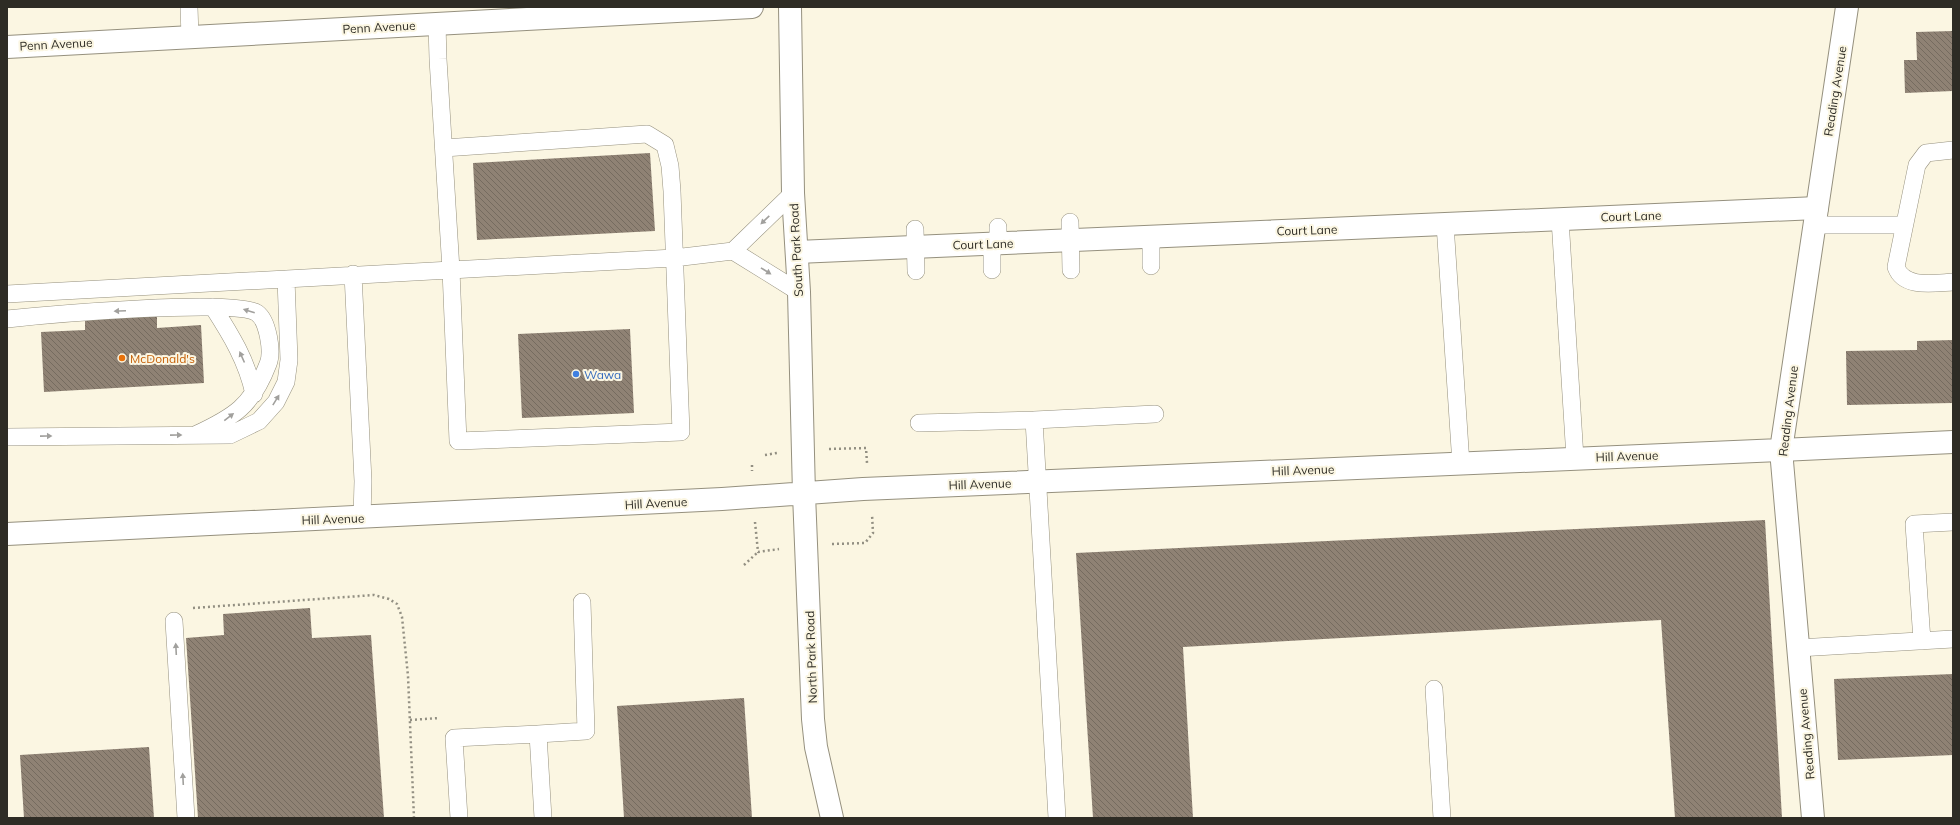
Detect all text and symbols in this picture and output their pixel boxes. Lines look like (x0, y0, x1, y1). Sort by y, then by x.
street label: Penn Avenue (342, 18, 416, 36)
street label: Penn Avenue (19, 35, 93, 53)
street label: Reading Avenue (1820, 45, 1850, 137)
street label: South Park Road (786, 203, 806, 297)
street label: Court Lane (1600, 207, 1662, 225)
one-way arrow (760, 215, 770, 224)
street label: Court Lane (1276, 221, 1338, 239)
street label: Court Lane (952, 235, 1014, 253)
one-way arrow (760, 268, 772, 275)
one-way arrow (114, 307, 126, 314)
one-way arrow (243, 308, 255, 314)
place label: McDonald's (130, 351, 195, 366)
one-way arrow (239, 352, 245, 363)
marker: McDonald's (117, 353, 127, 363)
street label: Reading Avenue (1775, 365, 1801, 457)
place label: Wawa (584, 367, 621, 382)
marker: Wawa (571, 369, 581, 379)
one-way arrow (273, 394, 280, 406)
one-way arrow (224, 413, 235, 422)
one-way arrow (170, 432, 183, 438)
one-way arrow (40, 433, 53, 439)
street label: Hill Avenue (1595, 447, 1659, 465)
street label: Hill Avenue (1271, 461, 1335, 479)
street label: Hill Avenue (948, 475, 1012, 493)
street label: Hill Avenue (624, 494, 688, 512)
street label: Hill Avenue (301, 510, 365, 528)
street label: North Park Road (802, 610, 820, 704)
one-way arrow (172, 643, 179, 655)
street label: Reading Avenue (1795, 688, 1817, 780)
one-way arrow (180, 773, 187, 785)

